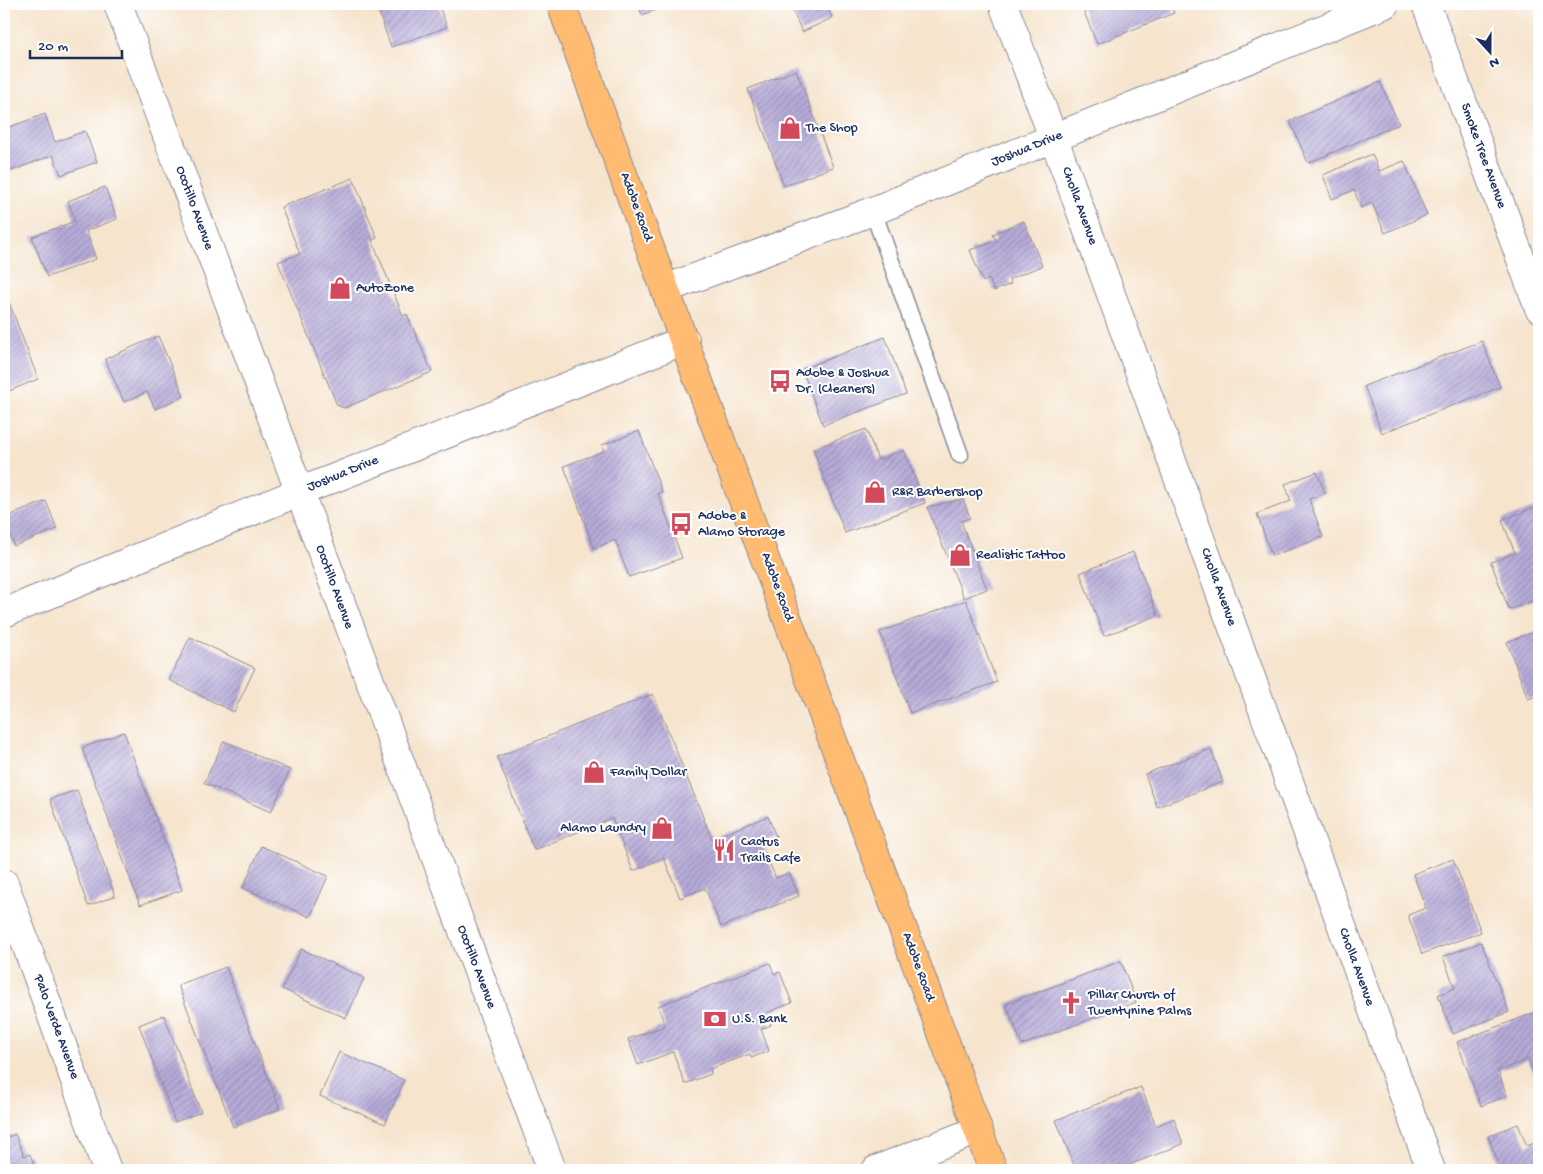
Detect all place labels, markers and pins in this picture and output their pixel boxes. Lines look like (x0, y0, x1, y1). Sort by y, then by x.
shop icon: The Shop (777, 115, 803, 141)
place label: The Shop (805, 120, 858, 137)
shop icon: AutoZone (327, 275, 353, 301)
place label: AutoZone (356, 280, 415, 297)
place label: Adobe & Joshua Dr. (Cleaners) (795, 365, 890, 398)
bus stop icon: Adobe & Joshua Dr. (Cleaners) (767, 368, 793, 394)
shop icon: R&R Barbershop (862, 479, 888, 505)
place label: R&R Barbershop (892, 484, 983, 501)
place label: Adobe & Alamo Storage (698, 508, 786, 541)
bus stop icon: Adobe & Alamo Storage (668, 511, 694, 537)
shop icon: Realistic Tattoo (947, 542, 973, 568)
place label: Realistic Tattoo (976, 547, 1066, 564)
shop icon: Family Dollar (581, 759, 607, 785)
place label: Family Dollar (609, 764, 688, 781)
shop icon: Alamo Laundry (649, 815, 675, 841)
place label: Alamo Laundry (560, 820, 646, 837)
place label: Cactus Trails Cafe (740, 834, 801, 867)
restaurant icon: Cactus Trails Cafe (711, 837, 737, 863)
place label: Pillar Church of Twentynine Palms (1087, 987, 1192, 1020)
church icon: Pillar Church of Twentynine Palms (1058, 990, 1084, 1016)
bank icon: U.S. Bank (702, 1006, 728, 1032)
place label: U.S. Bank (732, 1011, 788, 1028)

